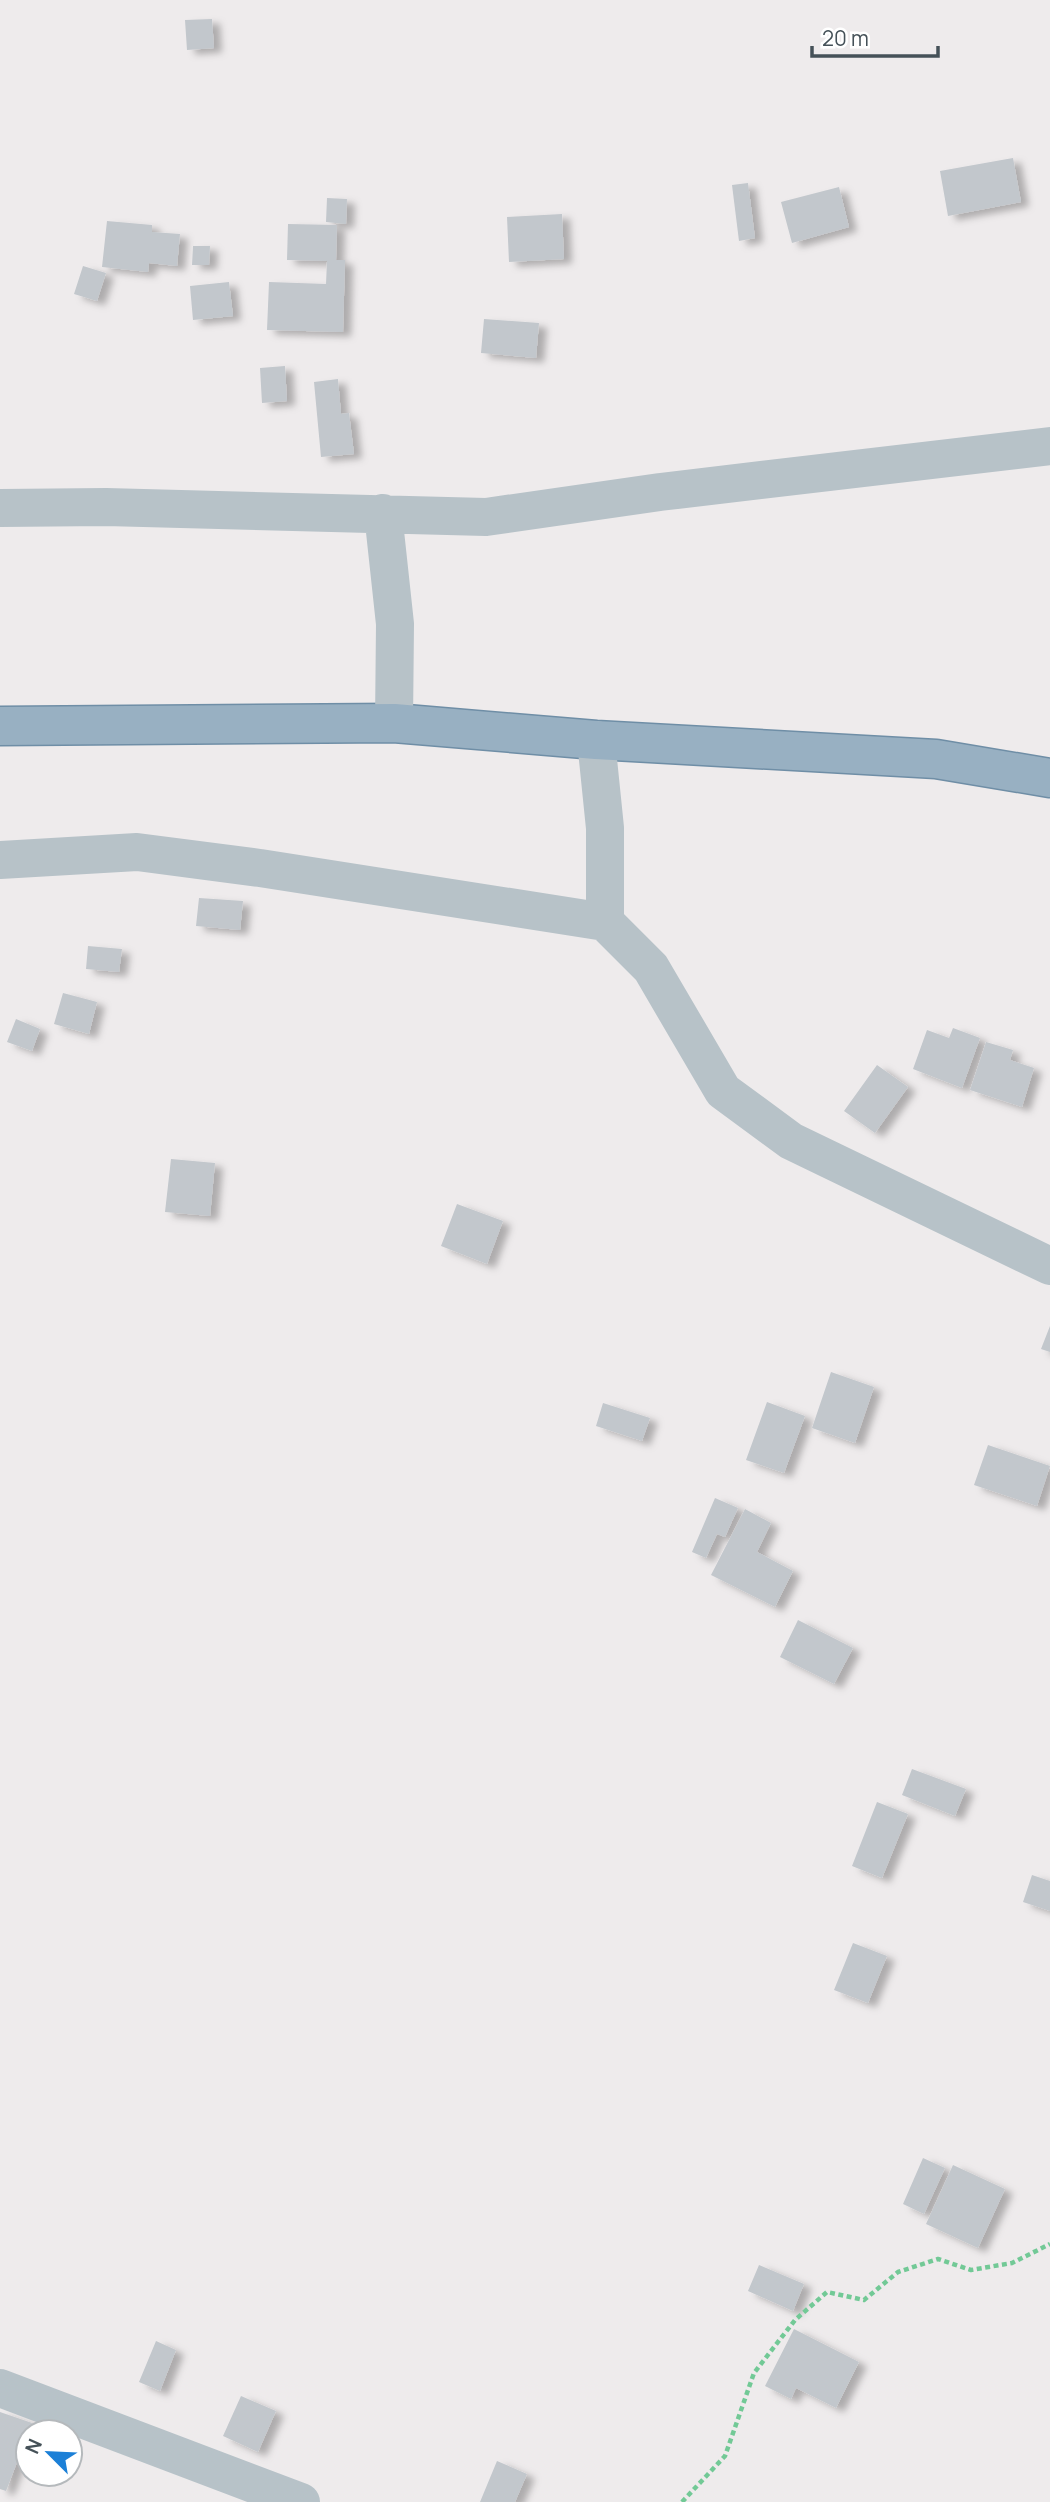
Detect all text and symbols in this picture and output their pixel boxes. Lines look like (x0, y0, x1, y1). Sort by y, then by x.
scale bar (812, 14, 938, 58)
text: 20 m (822, 24, 869, 52)
north arrow (14, 2418, 84, 2488)
text: N (19, 2435, 48, 2458)

